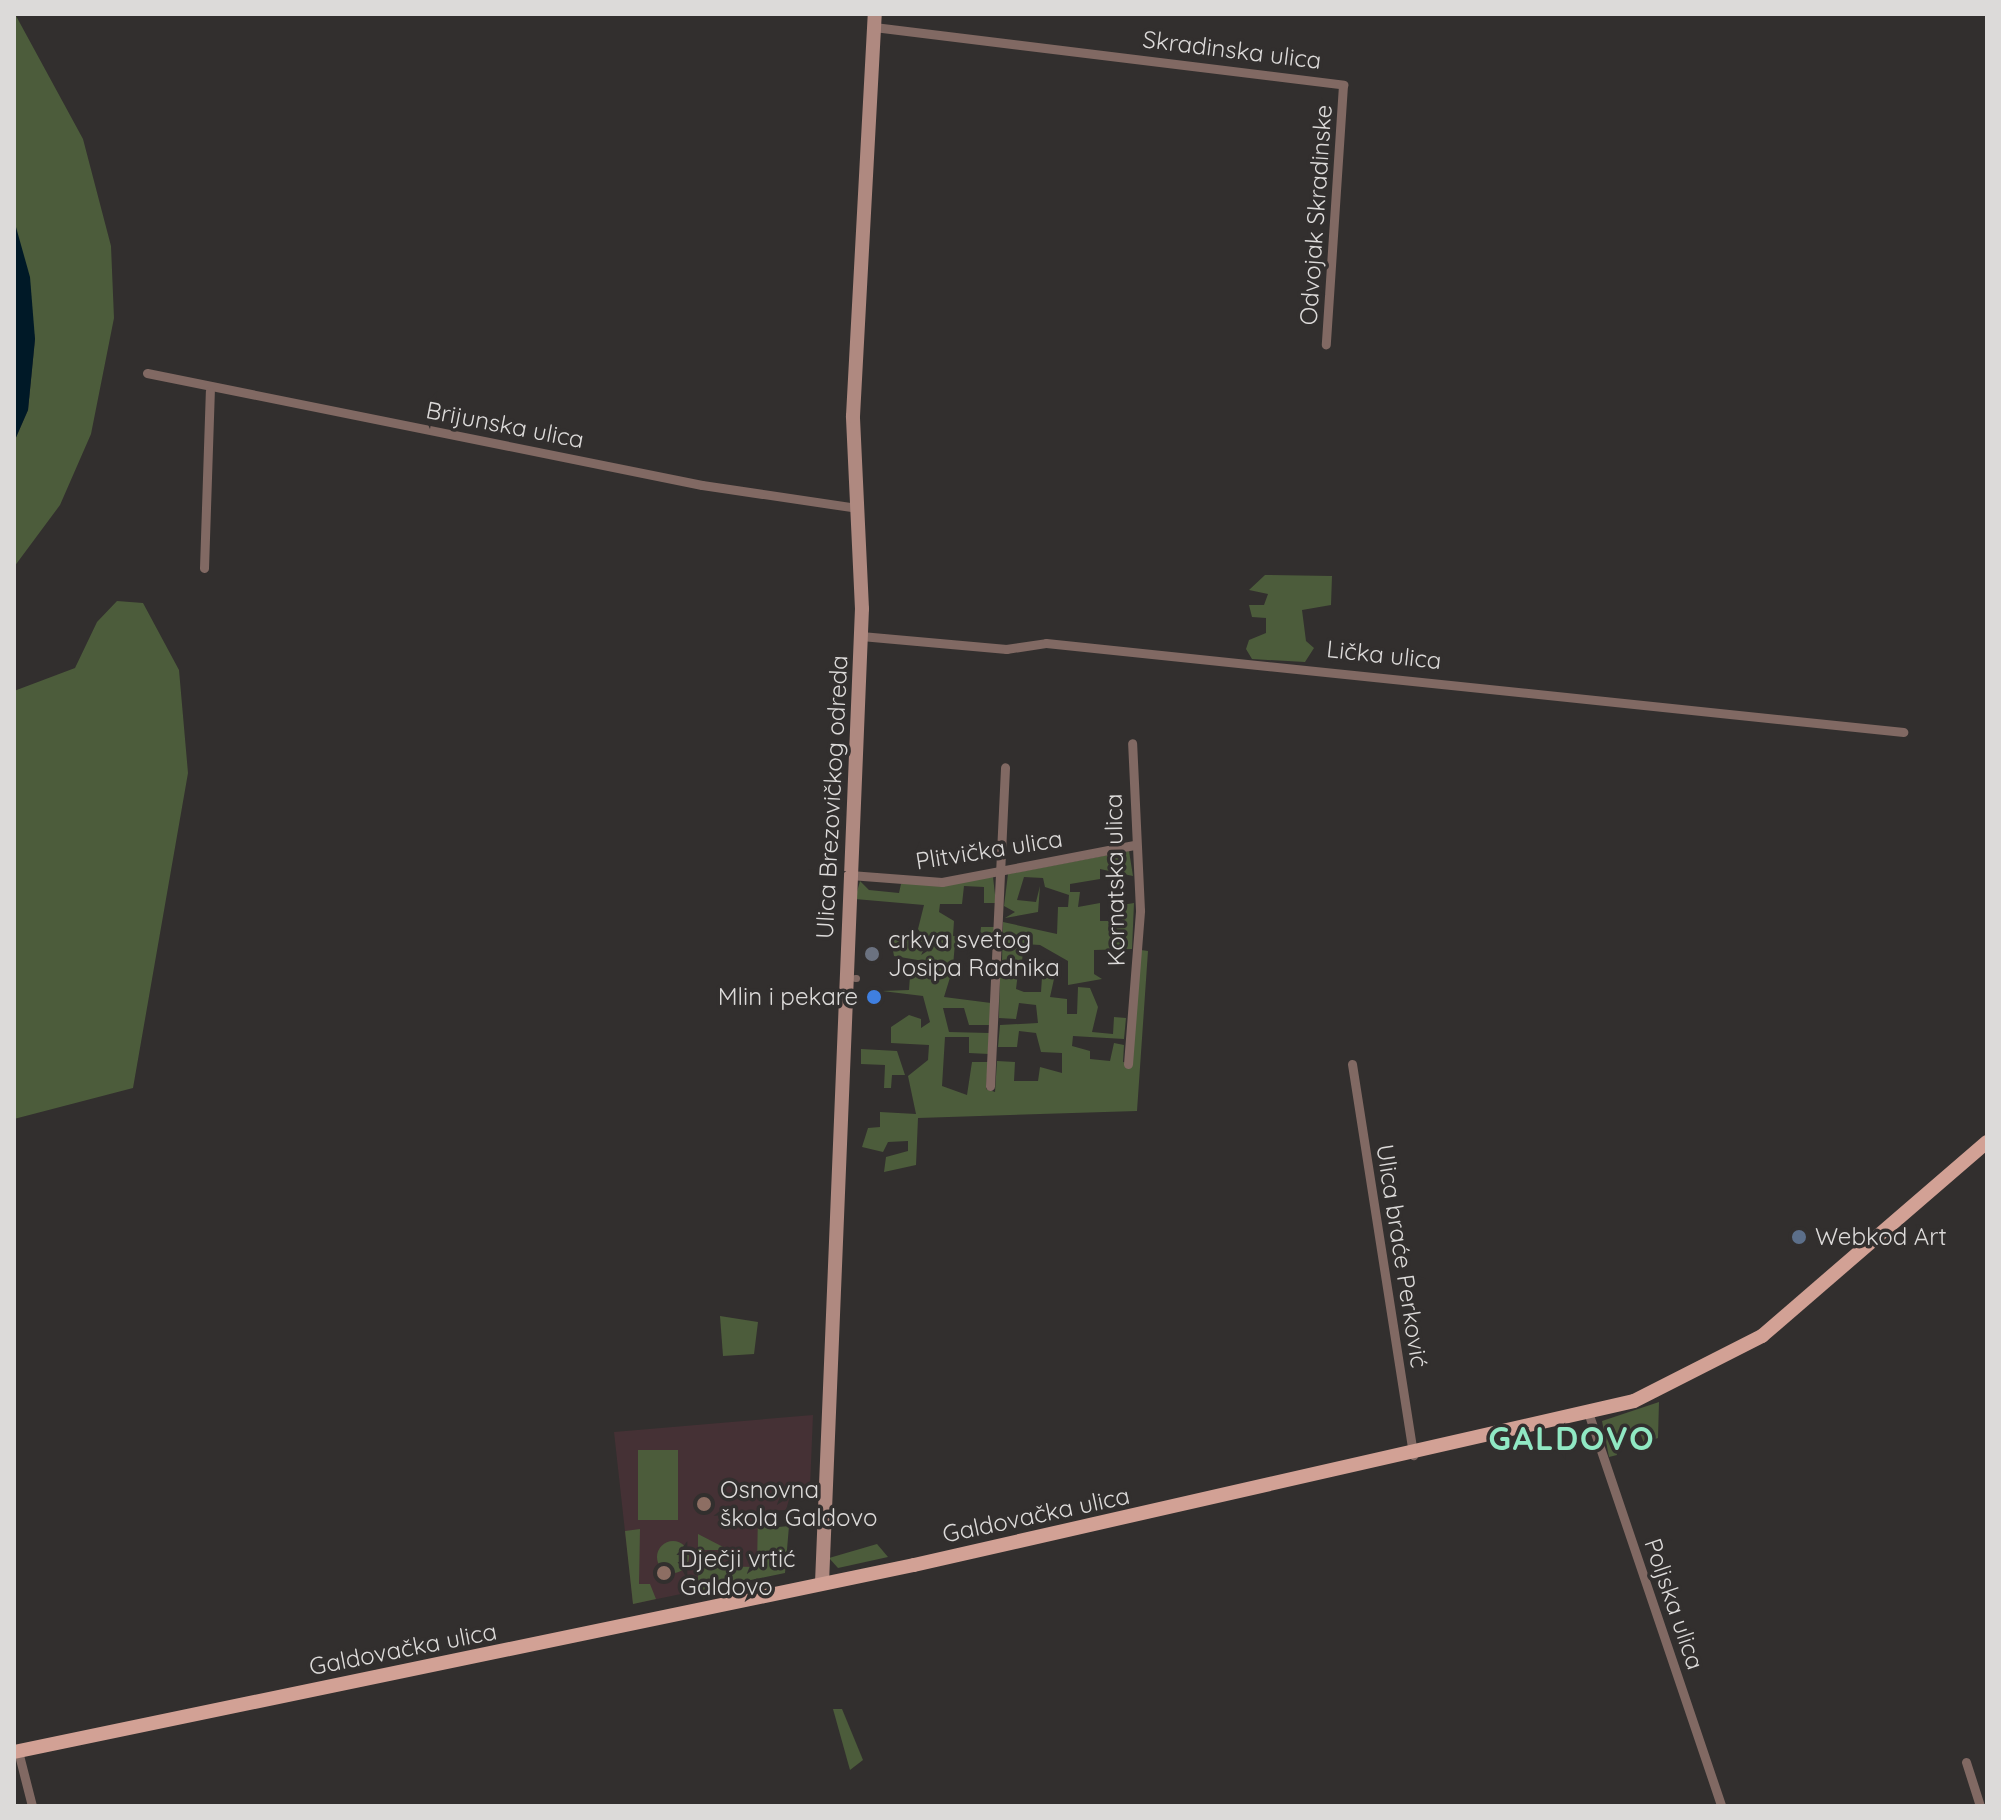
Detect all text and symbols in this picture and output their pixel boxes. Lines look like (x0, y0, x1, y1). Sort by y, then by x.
street label: Skradinska ulica (1141, 25, 1323, 75)
street label: Odvojak Skradinske (1294, 104, 1338, 326)
street label: Brijunska ulica (424, 396, 586, 454)
street label: Lička ulica (1325, 635, 1443, 675)
street label: Ulica Brezovičkog odreda (810, 655, 854, 939)
street label: Kornatska ulica (1099, 793, 1131, 967)
street label: Plitvička ulica (913, 824, 1065, 876)
place label: crkva svetog Josipa Radnika (888, 926, 1060, 982)
marker: crkva svetog Josipa Radnika (863, 945, 881, 963)
place label: Mlin i pekare (718, 983, 858, 1011)
marker: Mlin i pekare (865, 988, 883, 1006)
street label: Ulica braće Perković (1370, 1142, 1434, 1370)
place label: Webkod Art (1815, 1223, 1947, 1251)
marker: Webkod Art (1790, 1228, 1808, 1246)
district label: GALDOVO (1488, 1419, 1656, 1457)
place label: Osnovna škola Galdovo (720, 1476, 878, 1532)
street label: Galdovačka ulica (940, 1481, 1132, 1549)
marker: Osnovna škola Galdovo (695, 1495, 713, 1513)
street label: Poljska ulica (1638, 1535, 1710, 1673)
place label: Dječji vrtić Galdovo (680, 1545, 796, 1601)
marker: Dječji vrtić Galdovo (655, 1564, 673, 1582)
street label: Galdovačka ulica (307, 1617, 499, 1681)

